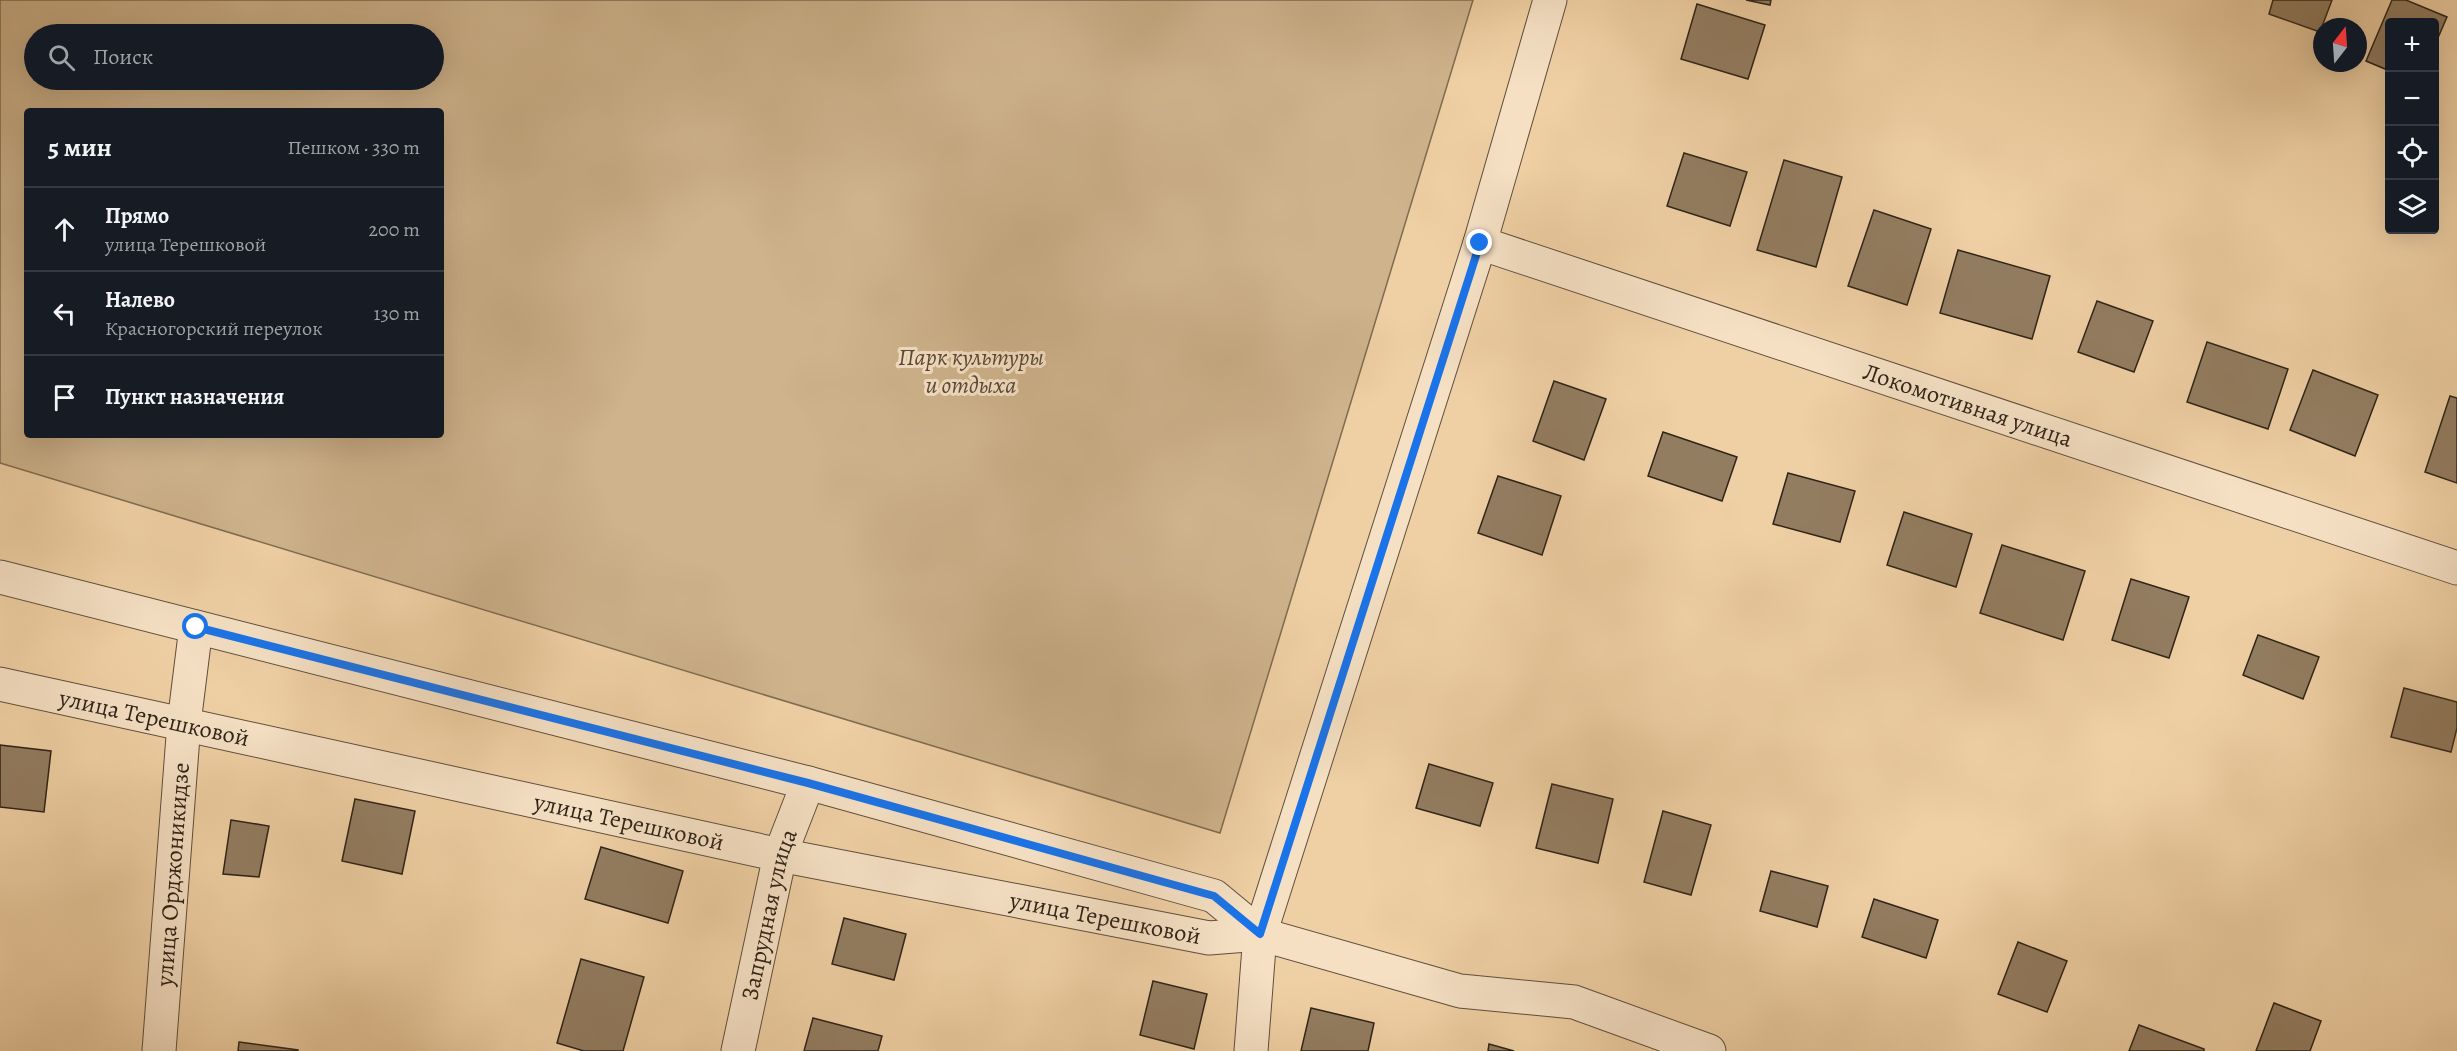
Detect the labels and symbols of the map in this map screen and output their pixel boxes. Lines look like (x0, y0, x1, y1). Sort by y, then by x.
north arrow (2313, 18, 2367, 72)
route end (1466, 229, 1492, 255)
park label: Парк культуры и отдыха (898, 341, 1044, 401)
street label: Локомотивная улица (1859, 356, 2076, 455)
route start (182, 613, 208, 639)
street label: улица Терешковой (55, 681, 252, 754)
street label: улица Орджоникидзе (148, 761, 197, 989)
street label: улица Терешковой (530, 785, 727, 858)
street label: Запрудная улица (733, 824, 805, 1003)
street label: улица Терешковой (1006, 884, 1204, 952)

